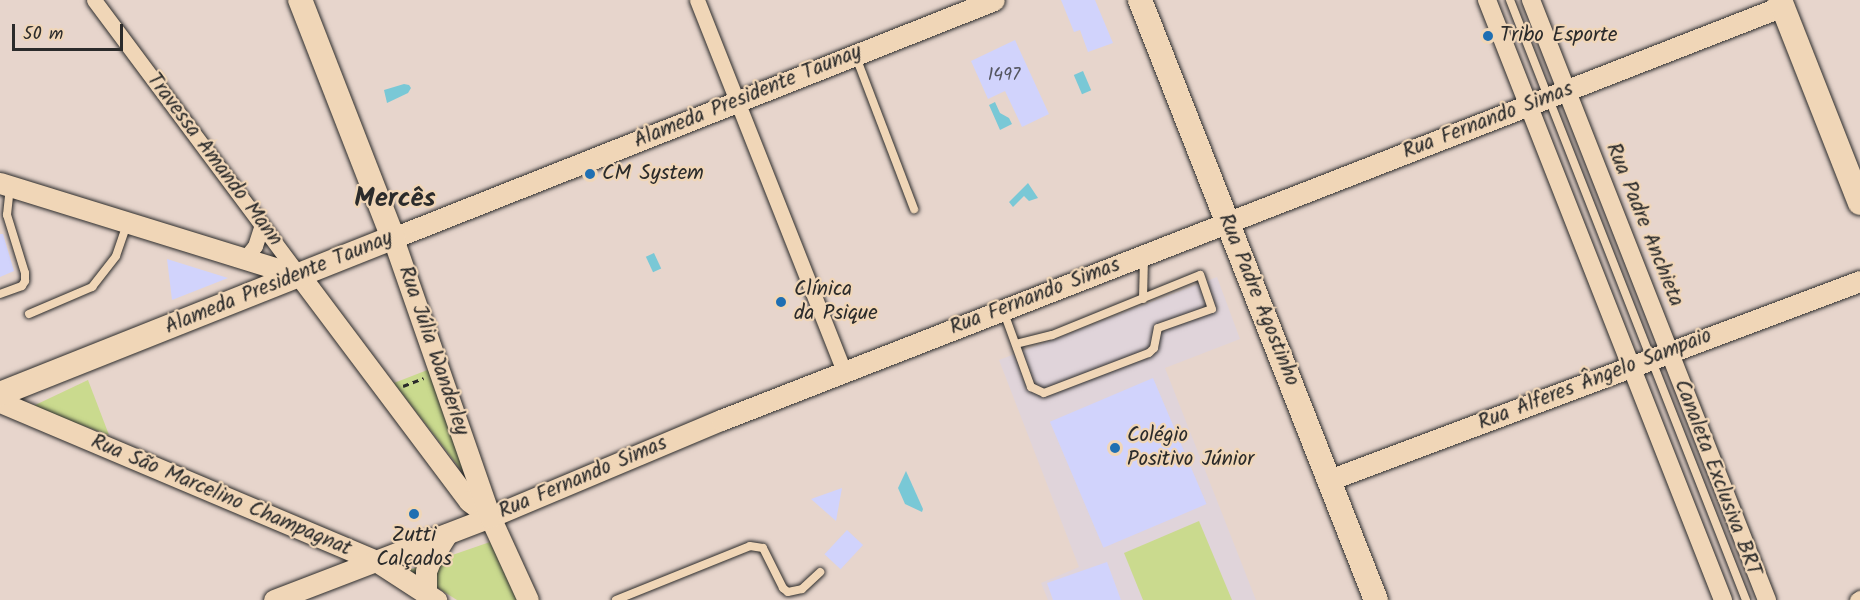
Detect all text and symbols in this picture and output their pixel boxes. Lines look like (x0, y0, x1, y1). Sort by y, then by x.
scale bar (15, 12, 126, 50)
text: 50 m (23, 20, 63, 49)
place label: Tribo Esporte (1500, 23, 1617, 49)
marker: Tribo Esporte (1481, 29, 1495, 43)
street label: Alameda Presidente Taunay (630, 40, 866, 154)
house number: 1497 (988, 65, 1020, 87)
street label: Travessa Amando Mann (141, 68, 287, 252)
street label: Rua Fernando Simas (1399, 77, 1577, 165)
street label: Rua Padre Anchieta (1600, 140, 1688, 310)
place label: CM System (602, 161, 704, 187)
marker: CM System (583, 167, 597, 181)
district label: Mercês (354, 183, 436, 215)
street label: Rua Padre Agostinho (1212, 210, 1304, 390)
street label: Alameda Presidente Taunay (161, 226, 397, 340)
street label: Rua Fernando Simas (946, 253, 1124, 341)
street label: Rua Júlia Wanderley (392, 263, 474, 439)
place label: Clínica da Psique (794, 277, 878, 327)
marker: Clínica da Psique (772, 293, 790, 311)
street label: Rua Alferes Ângelo Sampaio (1475, 324, 1715, 436)
street label: Canaleta Exclusiva BRT (1668, 376, 1766, 580)
place label: Colégio Positivo Júnior (1127, 423, 1254, 473)
street label: Rua São Marcelino Champagnat (87, 430, 355, 562)
street label: Rua Fernando Simas (495, 431, 671, 525)
marker: Colégio Positivo Júnior (1108, 441, 1122, 455)
marker: Zutti Calçados (407, 507, 421, 521)
place label: Zutti Calçados (376, 523, 452, 573)

